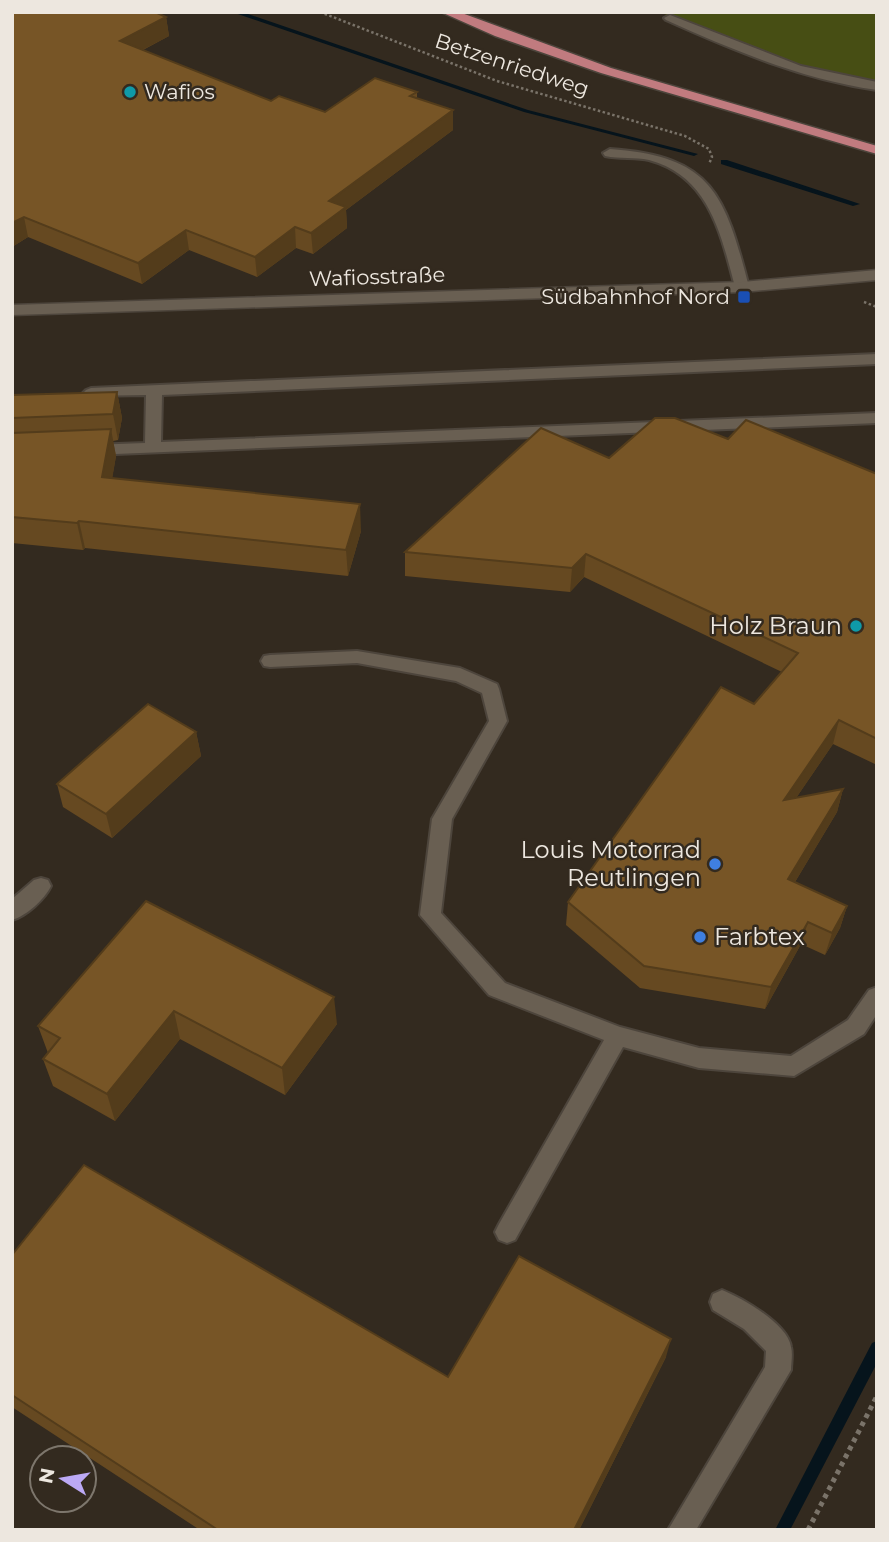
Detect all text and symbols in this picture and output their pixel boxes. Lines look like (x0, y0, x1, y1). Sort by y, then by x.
street label: Betzenriedweg (432, 28, 592, 101)
place label: Wafios (144, 79, 215, 104)
marker: Wafios (122, 84, 138, 100)
street label: Wafiosstraße (308, 262, 445, 291)
place label: Südbahnhof Nord (541, 284, 730, 309)
marker: Südbahnhof Nord (736, 289, 752, 305)
place label: Holz Braun (709, 611, 842, 640)
marker: Holz Braun (848, 618, 864, 634)
place label: Louis Motorrad Reutlingen (521, 835, 701, 892)
marker: Louis Motorrad Reutlingen (707, 856, 723, 872)
place label: Farbtex (714, 922, 805, 951)
marker: Farbtex (692, 929, 708, 945)
north arrow (28, 1444, 98, 1514)
text: N (34, 1466, 60, 1486)

